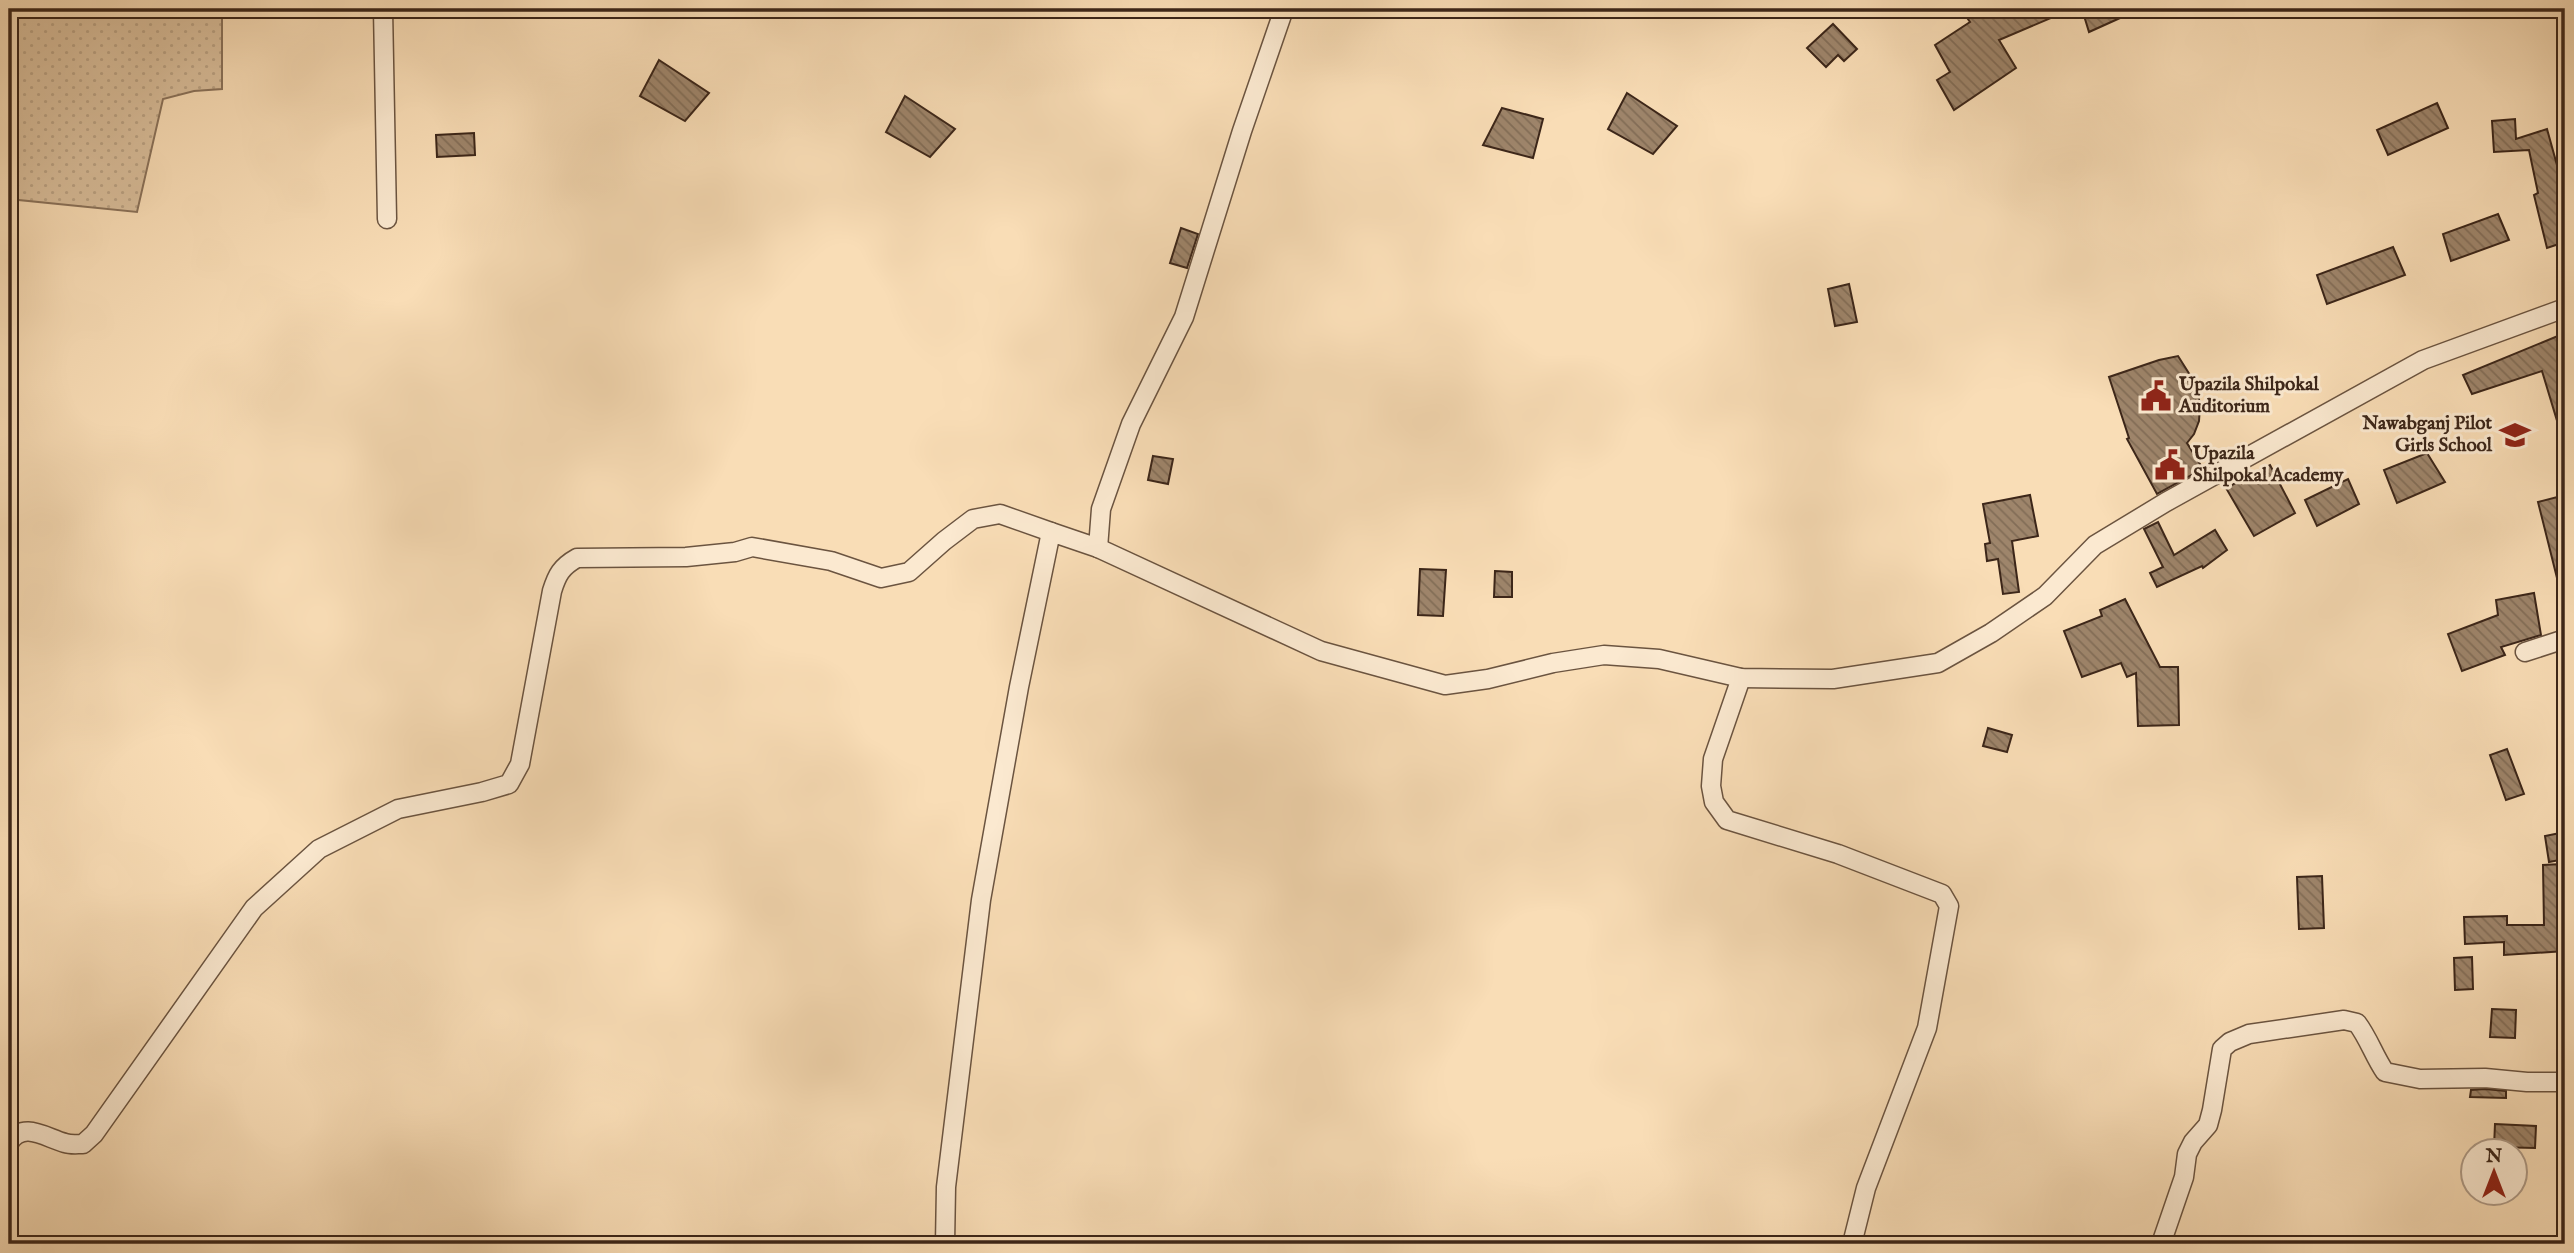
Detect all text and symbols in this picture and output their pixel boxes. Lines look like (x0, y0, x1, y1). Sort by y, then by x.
place label: Upazila Shilpokal Auditorium (2178, 373, 2320, 419)
public building icon: Upazila Shilpokal Auditorium (2139, 379, 2173, 413)
place label: Nawabganj Pilot Girls School (2361, 412, 2493, 458)
school or university icon: Nawabganj Pilot Girls School (2498, 418, 2532, 452)
place label: Upazila Shilpokal Academy (2192, 442, 2344, 488)
public building icon: Upazila Shilpokal Academy (2153, 448, 2187, 482)
north arrow (2458, 1138, 2528, 1208)
text: N (2485, 1145, 2503, 1169)

